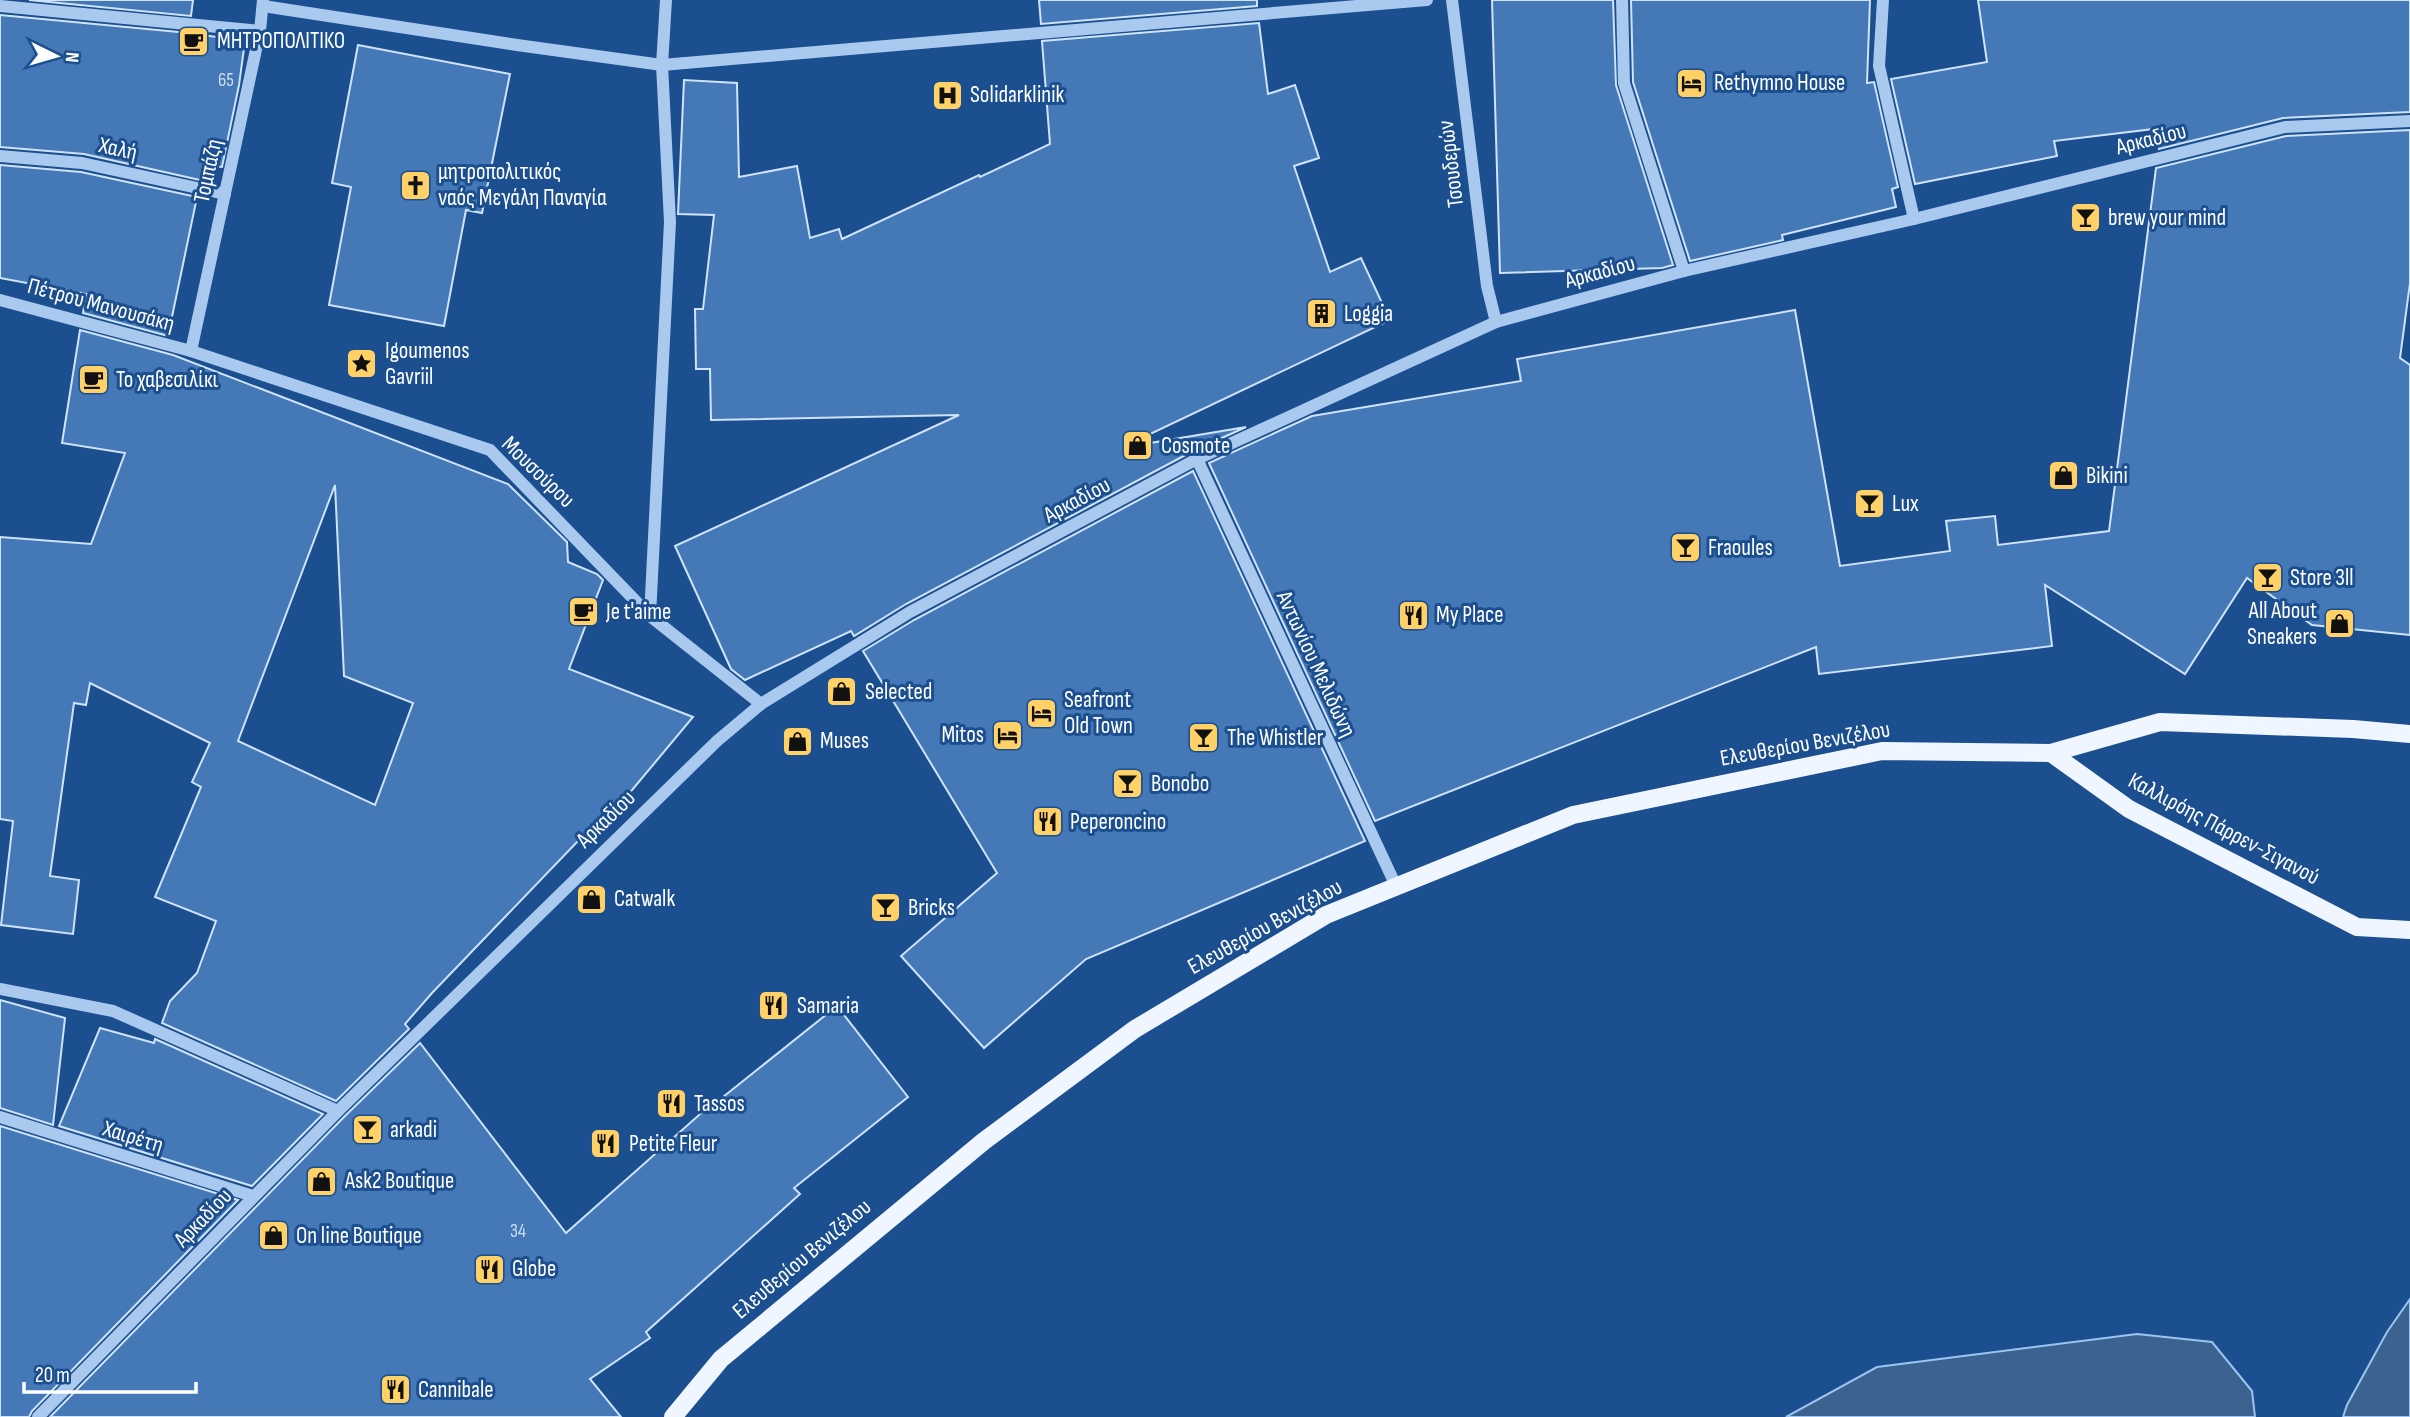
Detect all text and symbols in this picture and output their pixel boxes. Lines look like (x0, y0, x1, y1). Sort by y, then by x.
north arrow (21, 21, 91, 91)
cafe icon: ΜΗΤΡΟΠΟΛΙΤΙΚΟ (177, 24, 211, 58)
place label: ΜΗΤΡΟΠΟΛΙΤΙΚΟ (217, 27, 345, 55)
text: N (60, 51, 83, 63)
hotel icon: Rethymno House (1674, 66, 1708, 100)
house number: 65 (218, 69, 234, 92)
place label: Rethymno House (1714, 69, 1845, 97)
hospital icon: Solidarklinik (930, 78, 964, 112)
place label: Solidarklinik (970, 81, 1064, 109)
street label: Αρκαδίου (2112, 117, 2189, 161)
street label: Τσουδερών (1432, 119, 1470, 209)
street label: Χαλή (95, 131, 140, 167)
street label: Τομπάζη (188, 137, 228, 205)
place label: μητροπολιτικός ναός Μεγάλη Παναγία (438, 158, 607, 212)
church icon: μητροπολιτικός ναός Μεγάλη Παναγία (398, 168, 432, 202)
bar icon: brew your mind (2068, 201, 2102, 235)
place label: brew your mind (2108, 204, 2226, 232)
street label: Αρκαδίου (1561, 249, 1638, 295)
street label: Πέτρου Μανουσάκη (24, 272, 178, 338)
building icon: Loggia (1304, 297, 1338, 331)
place label: Loggia (1344, 300, 1393, 328)
place label: Igoumenos Gavriil (385, 337, 470, 391)
place icon: Igoumenos Gavriil (345, 347, 379, 381)
cafe icon: Το χαβεσιλίκι (76, 363, 110, 397)
place label: Το χαβεσιλίκι (116, 366, 219, 394)
shop icon: Cosmote (1121, 429, 1155, 463)
street label: Μουσούρου (496, 430, 580, 514)
place label: Cosmote (1161, 432, 1230, 460)
shop icon: Bikini (2046, 459, 2080, 493)
place label: Bikini (2086, 462, 2128, 490)
street label: Αρκαδίου (1038, 471, 1115, 530)
bar icon: Lux (1852, 487, 1886, 521)
place label: Lux (1892, 490, 1919, 518)
bar icon: Fraoules (1668, 531, 1702, 565)
place label: Fraoules (1708, 534, 1773, 562)
bar icon: Store 3ll (2250, 561, 2284, 595)
place label: Store 3ll (2290, 564, 2354, 592)
street label: Αντωνίου Μελιδώνη (1269, 586, 1362, 742)
cafe icon: Je t'aime (566, 595, 600, 629)
place label: All About Sneakers (2247, 597, 2317, 651)
place label: Je t'aime (605, 598, 671, 626)
restaurant icon: My Place (1396, 598, 1430, 632)
place label: My Place (1436, 601, 1503, 629)
shop icon: All About Sneakers (2323, 607, 2357, 641)
shop icon: Selected (825, 675, 859, 709)
place label: Selected (865, 678, 932, 706)
place label: Seafront Old Town (1064, 686, 1133, 740)
hotel icon: Seafront Old Town (1024, 696, 1058, 730)
street label: Ελευθερίου Βενιζέλου (1718, 715, 1892, 773)
hotel icon: Mitos (990, 718, 1024, 752)
place label: Mitos (941, 721, 984, 749)
bar icon: The Whistler (1187, 721, 1221, 755)
shop icon: Muses (780, 724, 814, 758)
place label: The Whistler (1227, 724, 1324, 752)
place label: Muses (820, 727, 869, 755)
bar icon: Bonobo (1111, 767, 1145, 801)
street label: Καλλιρόης Πάρρεν-Σιγανού (2124, 767, 2324, 891)
place label: Bonobo (1151, 770, 1209, 798)
street label: Αρκαδίου (570, 784, 641, 855)
restaurant icon: Peperoncino (1030, 805, 1064, 839)
place label: Peperoncino (1070, 808, 1166, 836)
street label: Ελευθερίου Βενιζέλου (1183, 873, 1347, 981)
shop icon: Catwalk (574, 882, 608, 916)
place label: Catwalk (614, 885, 675, 913)
bar icon: Bricks (868, 891, 902, 925)
place label: Bricks (908, 894, 955, 922)
restaurant icon: Samaria (757, 989, 791, 1023)
place label: Samaria (797, 992, 859, 1020)
restaurant icon: Tassos (654, 1087, 688, 1121)
place label: Tassos (694, 1090, 745, 1118)
bar icon: arkadi (350, 1113, 384, 1147)
street label: Χαιρέτη (98, 1114, 167, 1159)
place label: arkadi (390, 1116, 437, 1144)
restaurant icon: Petite Fleur (589, 1127, 623, 1161)
place label: Petite Fleur (629, 1130, 718, 1158)
shop icon: Ask2 Boutique (305, 1164, 339, 1198)
place label: Ask2 Boutique (344, 1167, 454, 1195)
street label: Αρκαδίου (167, 1183, 238, 1254)
street label: Ελευθερίου Βενιζέλου (727, 1193, 877, 1325)
shop icon: On line Boutique (256, 1219, 290, 1253)
house number: 34 (510, 1220, 526, 1243)
place label: On line Boutique (296, 1222, 422, 1250)
restaurant icon: Globe (472, 1252, 506, 1286)
place label: Globe (512, 1255, 556, 1283)
scale bar (24, 1350, 196, 1394)
text: 20 m (35, 1363, 70, 1388)
restaurant icon: Cannibale (378, 1373, 412, 1407)
place label: Cannibale (418, 1376, 494, 1404)

